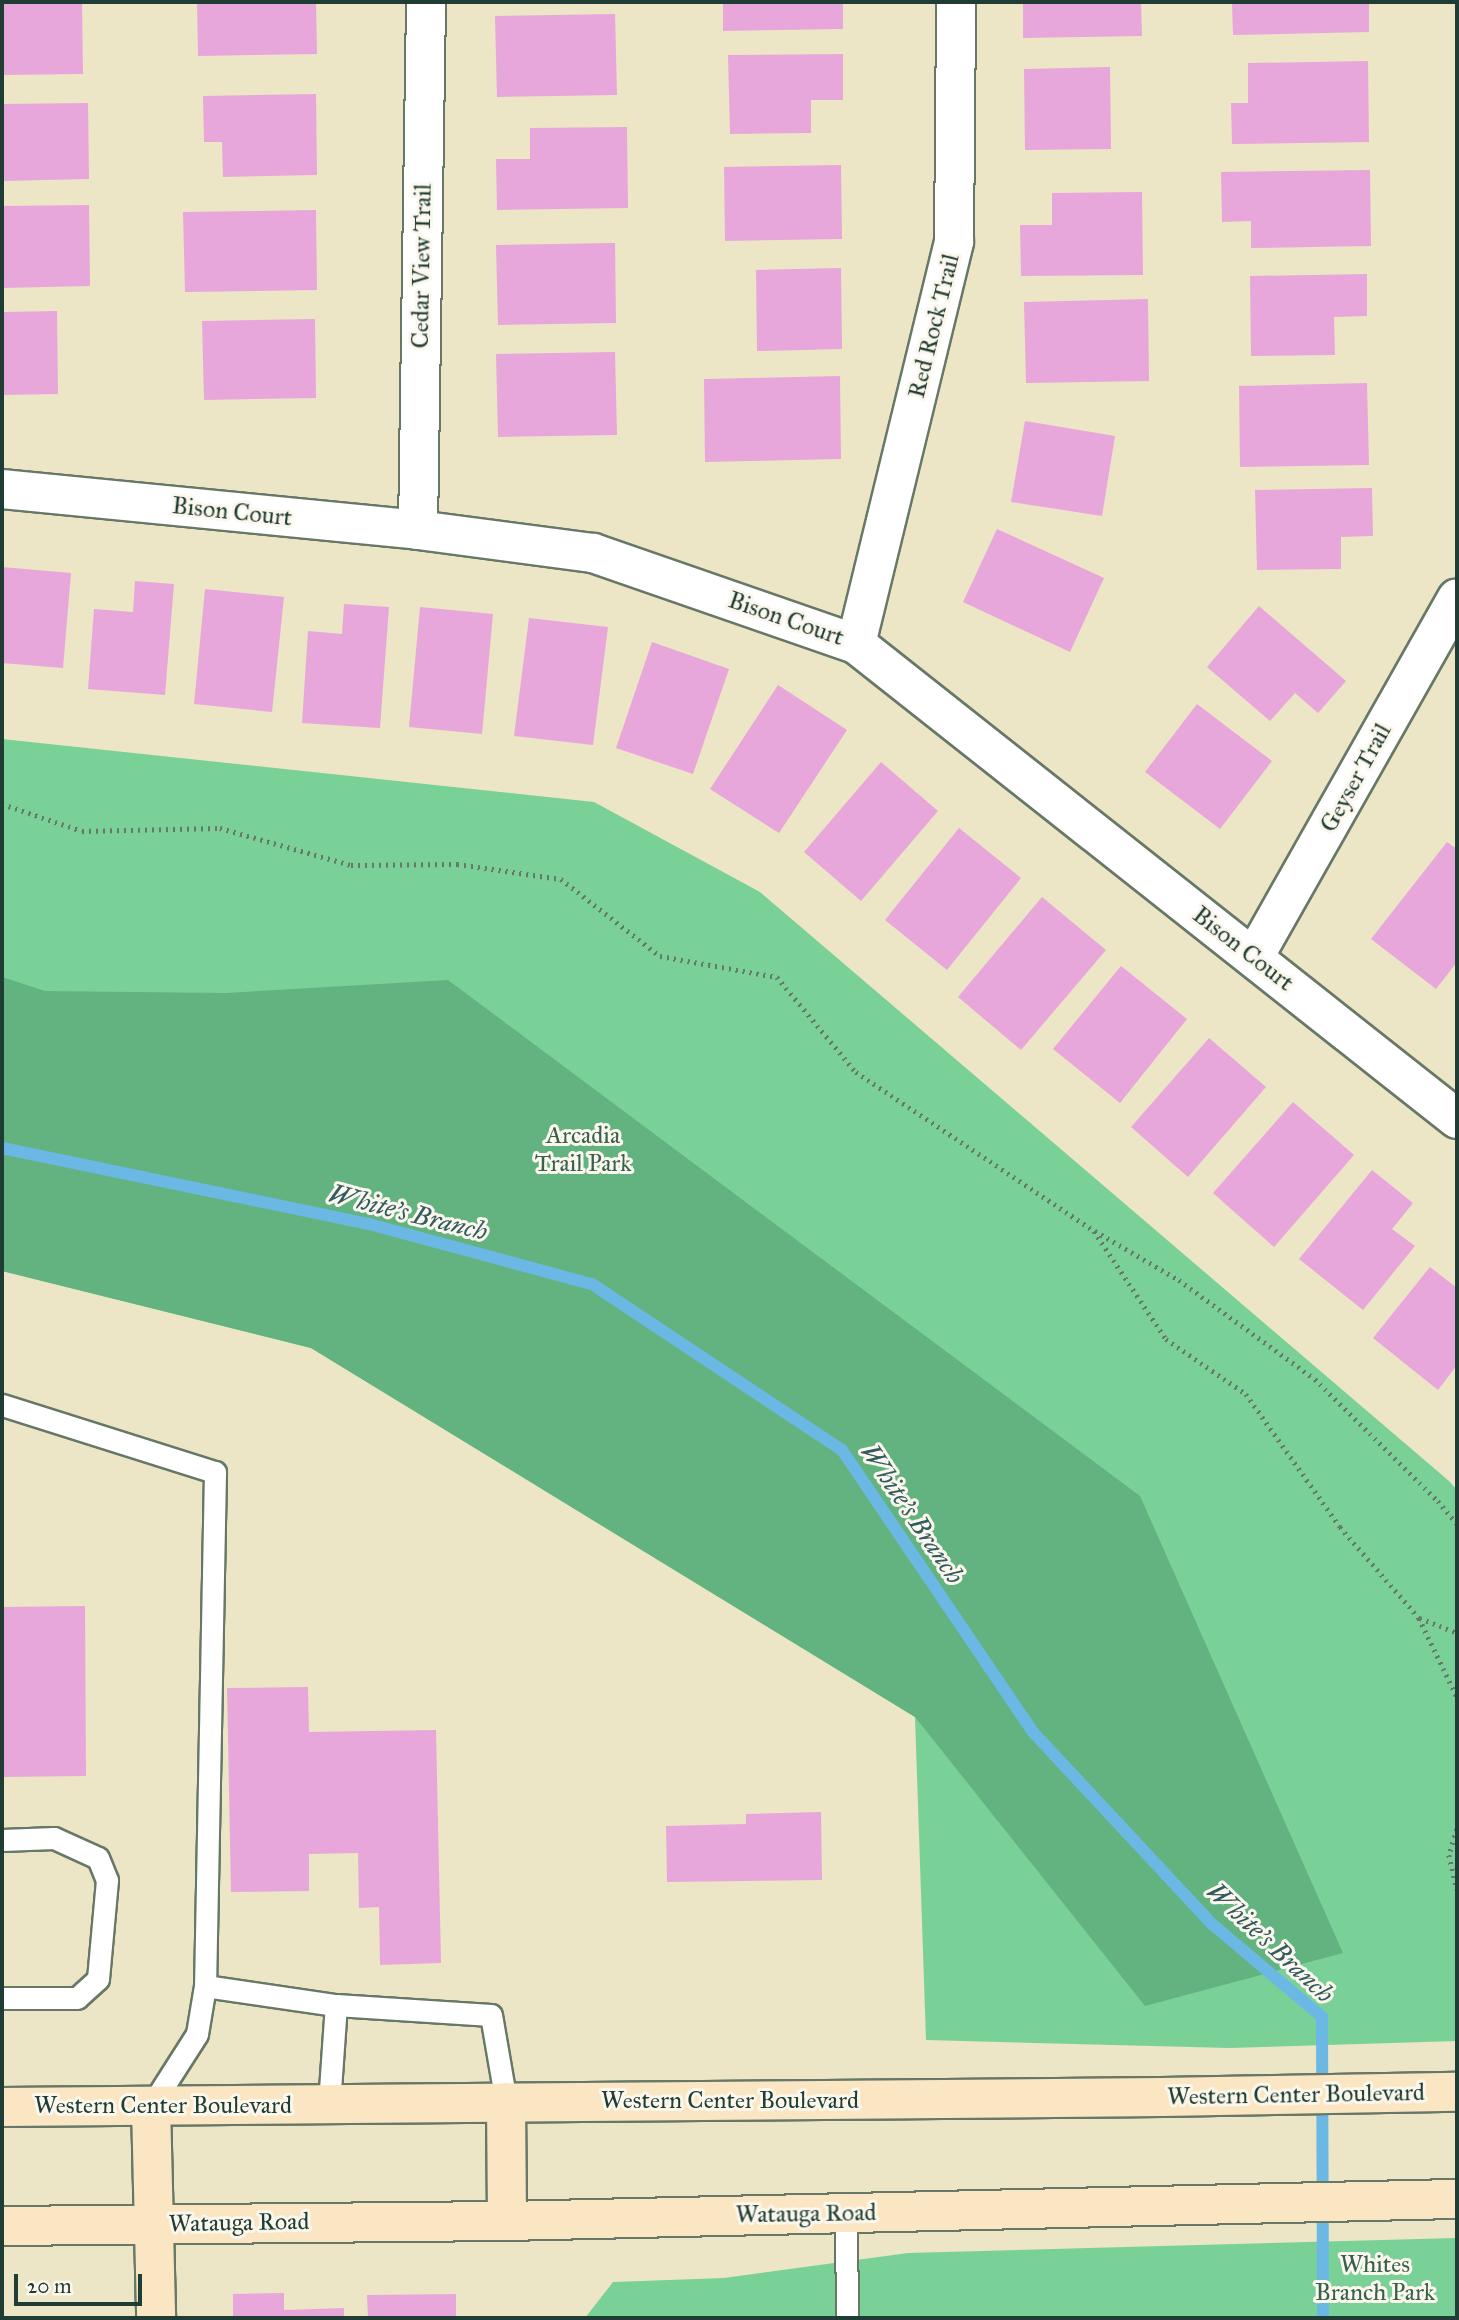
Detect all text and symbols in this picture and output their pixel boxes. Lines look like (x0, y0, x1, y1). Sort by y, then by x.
street label: Cedar View Trail (406, 183, 438, 349)
street label: Red Rock Trail (902, 251, 966, 401)
street label: Bison Court (171, 491, 293, 533)
street label: Bison Court (724, 586, 848, 652)
street label: Geyser Trail (1314, 719, 1398, 837)
street label: Bison Court (1187, 901, 1299, 997)
park label: Arcadia Trail Park (535, 1122, 631, 1178)
water label: White's Branch (326, 1178, 490, 1248)
water label: White's Branch (854, 1438, 970, 1590)
water label: White's Branch (1200, 1876, 1340, 2010)
street label: Western Center Boulevard (1167, 2078, 1425, 2112)
street label: Western Center Boulevard (601, 2087, 859, 2115)
street label: Western Center Boulevard (34, 2092, 292, 2120)
street label: Watauga Road (735, 2198, 877, 2230)
street label: Watauga Road (168, 2207, 310, 2239)
park label: Whites Branch Park (1315, 2251, 1435, 2307)
scale bar (18, 2260, 145, 2304)
text: 20 m (27, 2273, 72, 2299)

